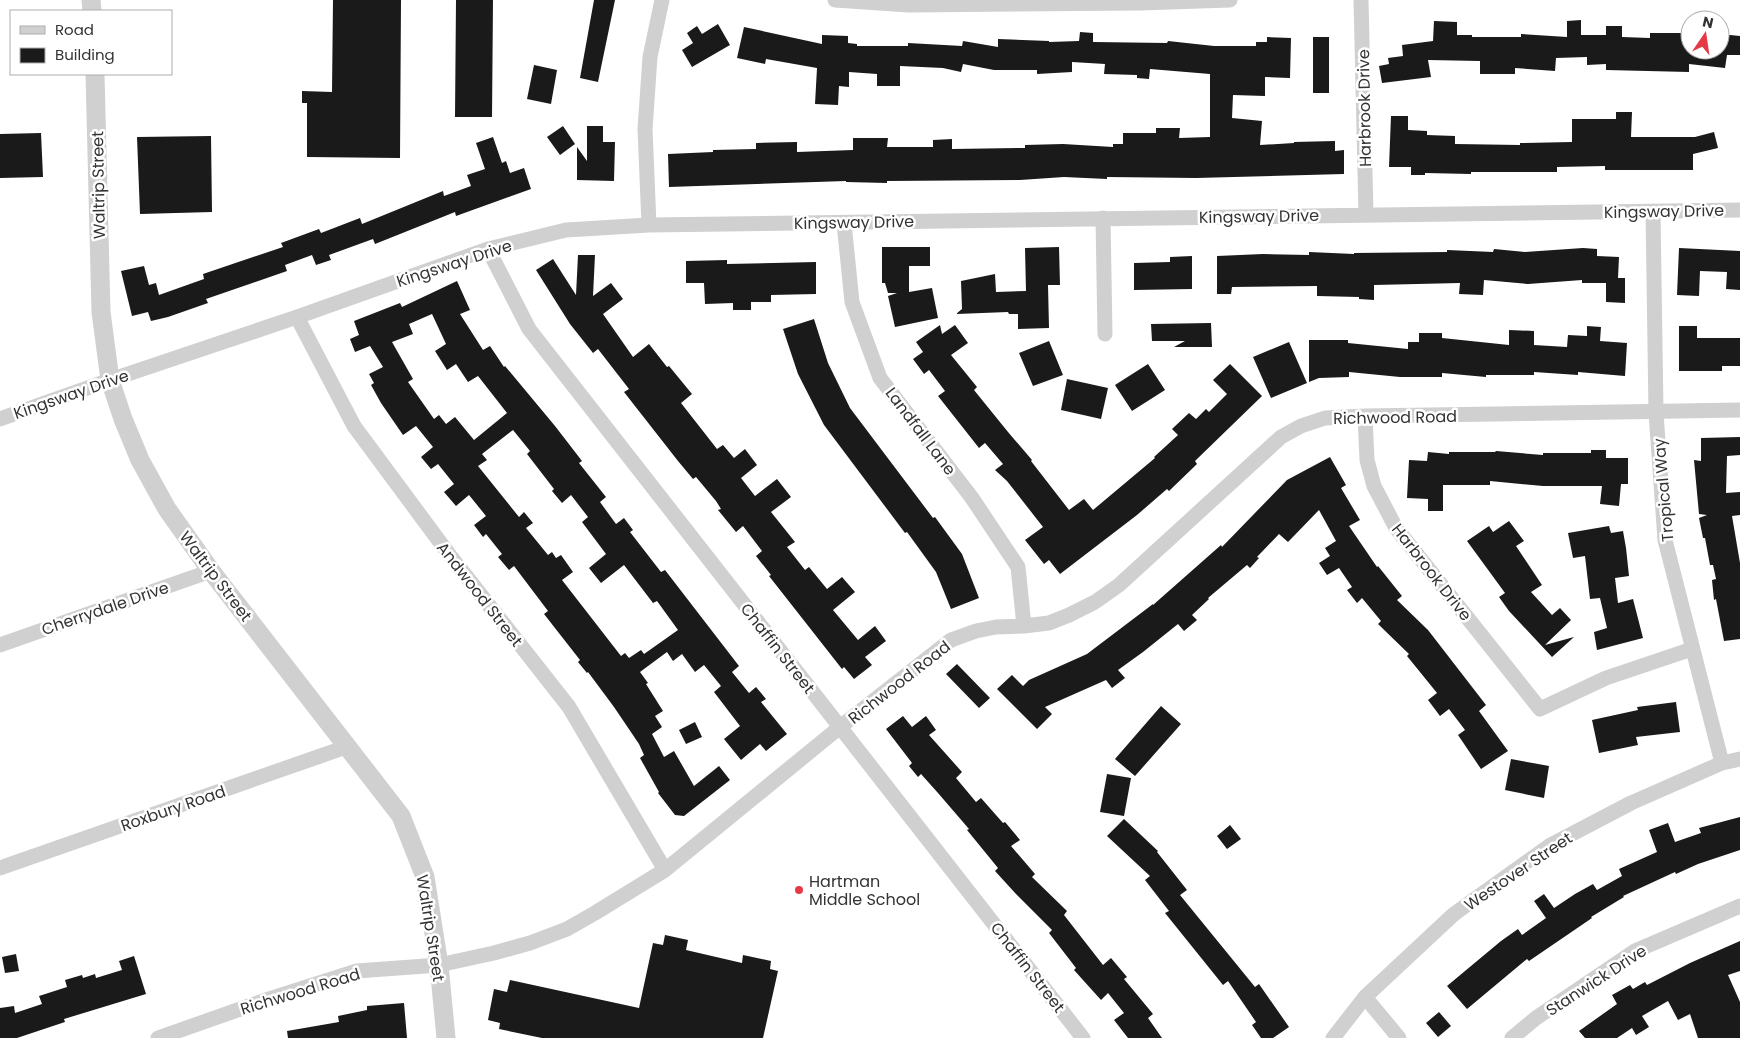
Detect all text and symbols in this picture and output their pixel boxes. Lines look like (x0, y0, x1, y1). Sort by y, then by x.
legend (10, 10, 172, 75)
north arrow (1680, 10, 1730, 60)
text: N (1701, 11, 1715, 33)
text: Road (55, 19, 94, 40)
text: Building (55, 44, 115, 65)
street label: Harbrook Drive (1352, 49, 1377, 167)
street label: Waltrip Street (86, 131, 111, 239)
street label: Kingsway Drive (1604, 199, 1724, 224)
street label: Kingsway Drive (1199, 204, 1319, 229)
street label: Kingsway Drive (794, 210, 914, 235)
street label: Kingsway Drive (393, 234, 515, 293)
street label: Kingsway Drive (11, 364, 132, 425)
street label: Landfall Lane (880, 382, 961, 480)
street label: Richwood Road (1333, 405, 1457, 430)
street label: Tropical Way (1648, 437, 1679, 543)
street label: Harbrook Drive (1386, 519, 1477, 626)
street label: Waltrip Street (174, 526, 257, 626)
street label: Andwood Street (431, 537, 528, 652)
street label: Cherrydale Drive (38, 576, 172, 641)
street label: Chaffin Street (735, 598, 820, 699)
street label: Richwood Road (843, 635, 955, 730)
street label: Roxbury Road (118, 780, 229, 837)
street label: Westover Street (1460, 827, 1577, 916)
place label: Hartman Middle School (809, 870, 920, 911)
street label: Waltrip Street (411, 873, 450, 983)
marker: Hartman Middle School (793, 884, 805, 896)
street label: Chaffin Street (985, 917, 1070, 1018)
street label: Stanwick Drive (1542, 939, 1651, 1022)
street label: Richwood Road (238, 962, 363, 1021)

